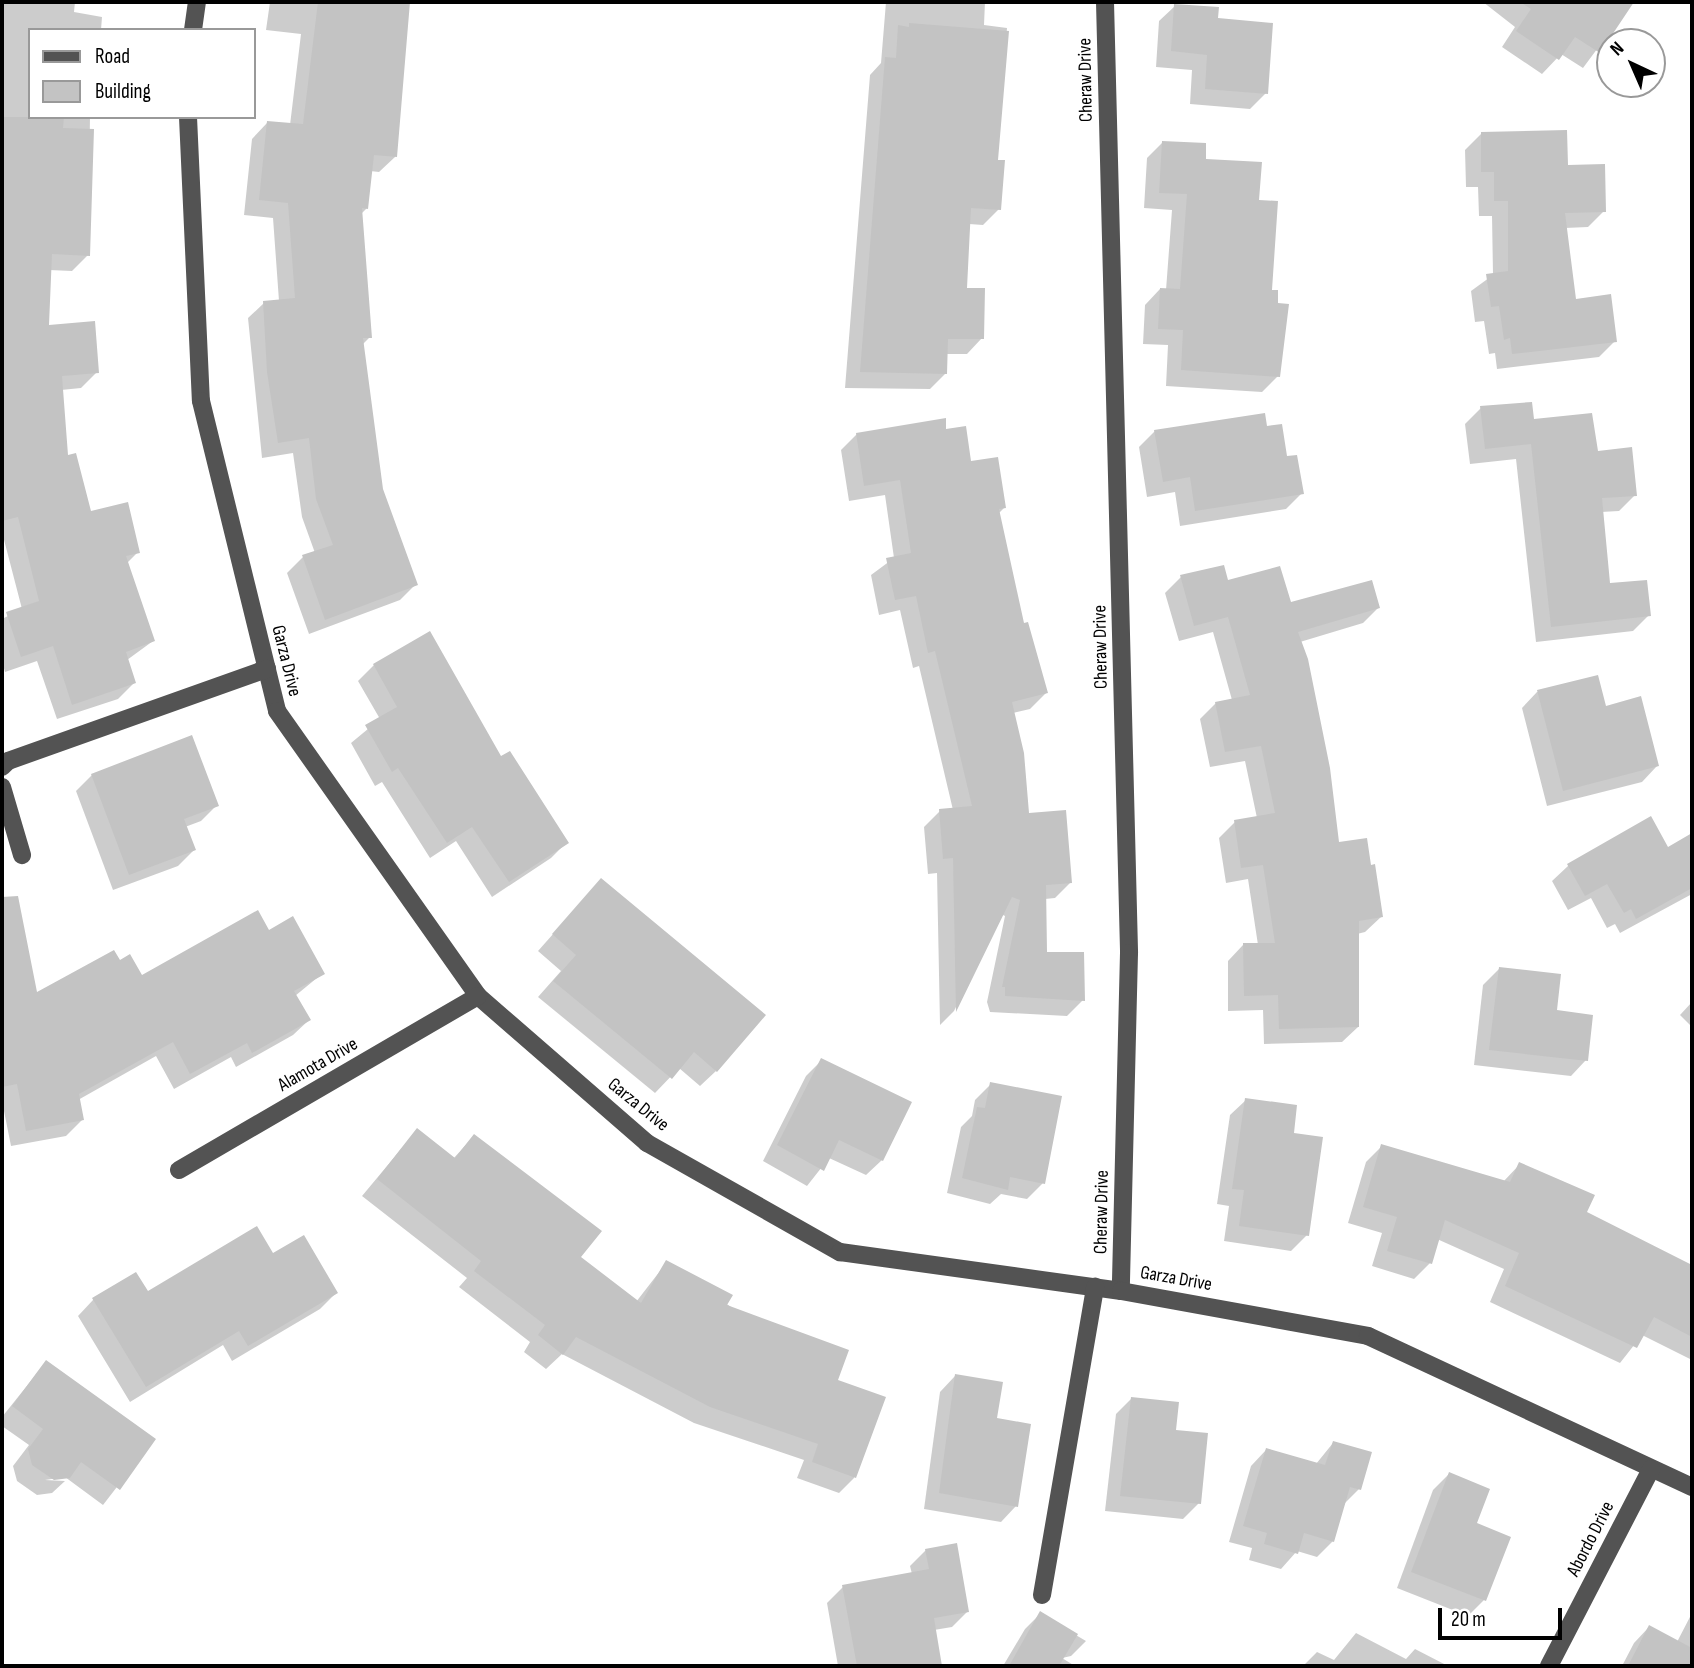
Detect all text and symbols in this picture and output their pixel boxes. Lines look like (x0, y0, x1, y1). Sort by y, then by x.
legend (28, 28, 256, 119)
north arrow (1596, 28, 1666, 98)
text: N (1606, 37, 1629, 61)
street label: Cheraw Drive (1074, 38, 1098, 122)
text: Road (95, 44, 130, 69)
text: Building (95, 79, 151, 104)
street label: Cheraw Drive (1089, 605, 1113, 689)
street label: Garza Drive (266, 623, 306, 699)
street label: Alamota Drive (274, 1033, 362, 1097)
street label: Garza Drive (603, 1073, 673, 1137)
street label: Cheraw Drive (1090, 1170, 1114, 1254)
street label: Garza Drive (1138, 1261, 1214, 1297)
street label: Abordo Drive (1562, 1498, 1620, 1580)
scale bar (1442, 1594, 1566, 1638)
text: 20 m (1451, 1607, 1486, 1632)

